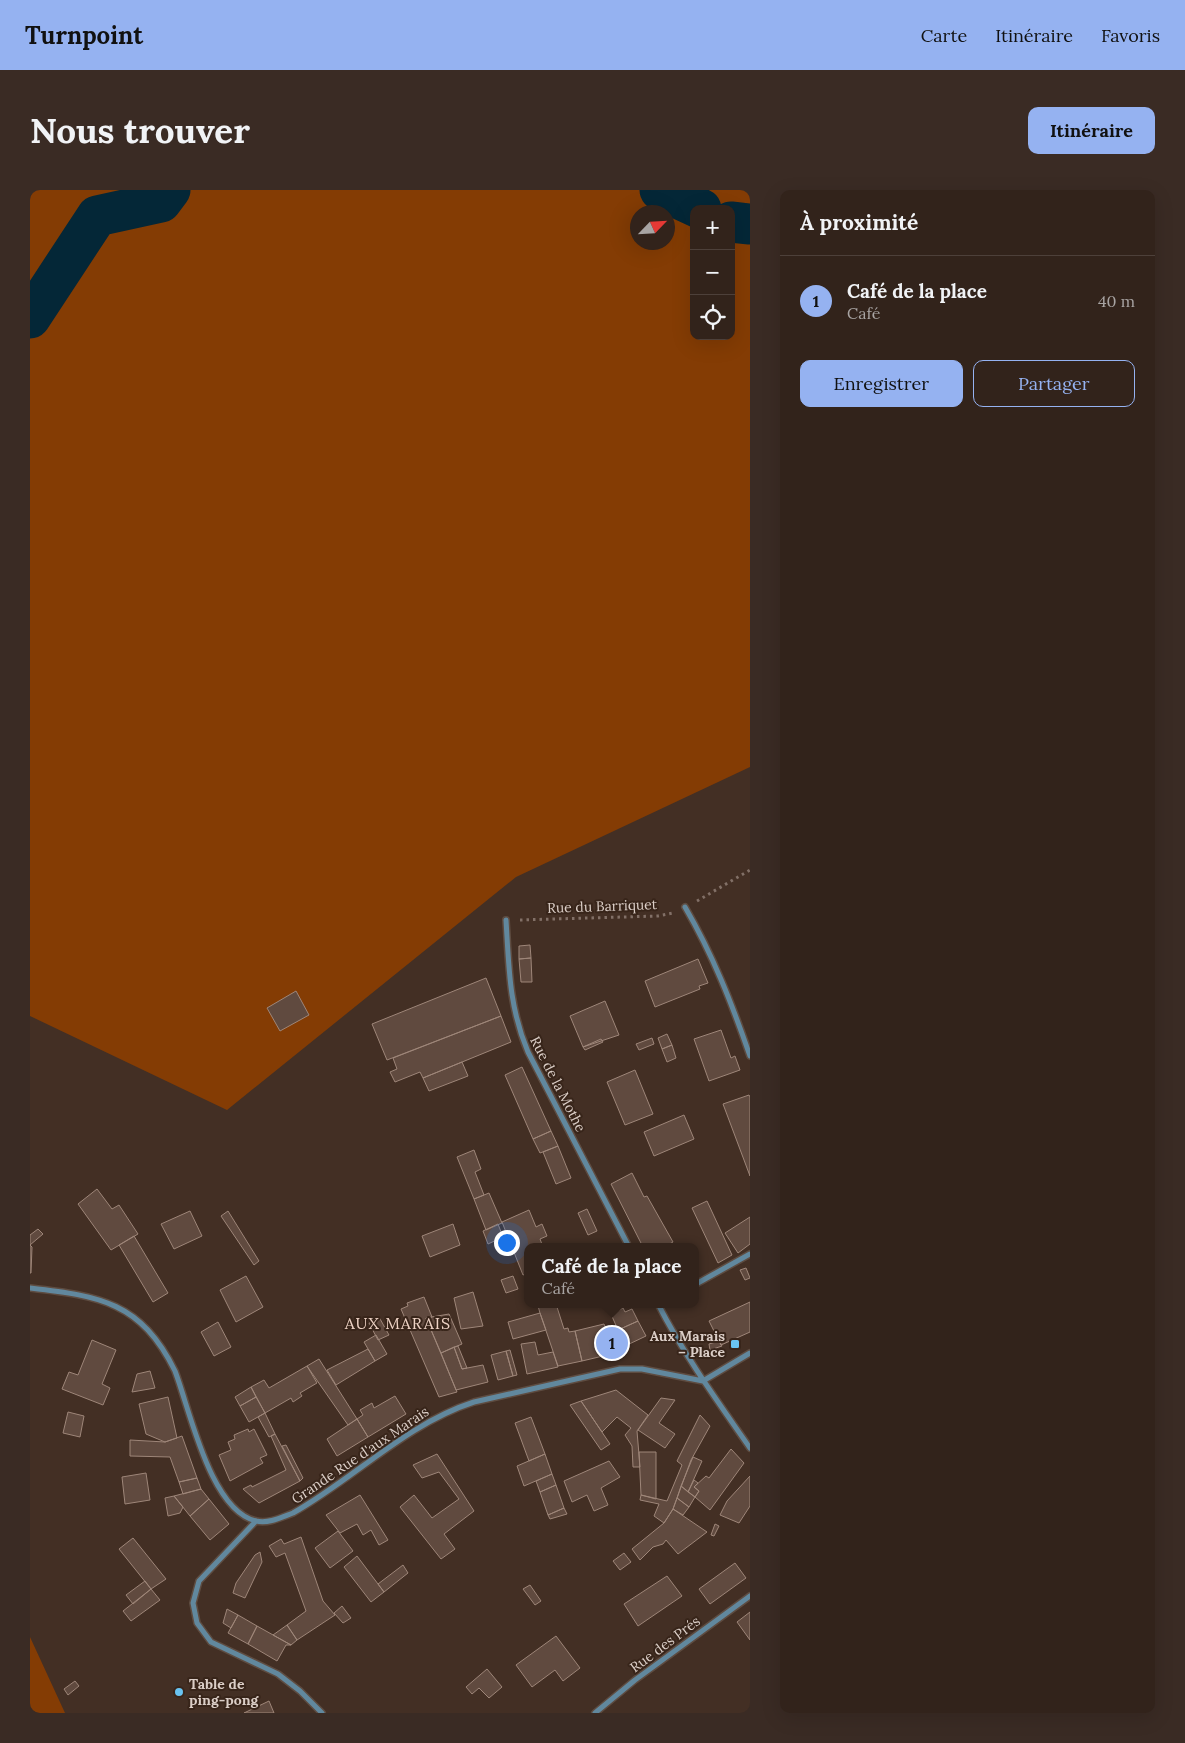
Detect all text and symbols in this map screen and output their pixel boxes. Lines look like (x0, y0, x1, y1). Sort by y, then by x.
text: Turnpoint (25, 20, 143, 51)
text: Carte (921, 24, 967, 47)
text: Itinéraire (995, 24, 1073, 47)
text: Favoris (1101, 24, 1160, 47)
button: Itinéraire (1028, 107, 1155, 154)
text: Nous trouver (30, 108, 250, 153)
north arrow (630, 205, 675, 250)
map controls (690, 205, 735, 340)
button: + (690, 205, 735, 250)
text: À proximité (800, 209, 918, 236)
button: − (690, 250, 735, 295)
text: Café de la place (847, 279, 987, 303)
text: 1 (813, 291, 819, 311)
text: 40 m (1098, 291, 1135, 311)
button: locate (690, 295, 735, 340)
text: Café (847, 303, 880, 323)
button: Enregistrer (800, 360, 963, 407)
button: Partager (973, 360, 1135, 407)
street label: Rue du Barriquet (547, 895, 658, 917)
street label: Rue de la Mothe (526, 1033, 590, 1135)
your location (494, 1230, 520, 1256)
popup (524, 1243, 699, 1308)
text: Café de la place (542, 1254, 681, 1278)
text: Café (542, 1278, 575, 1298)
district label: AUX MARAIS (344, 1313, 451, 1333)
pin: 1 (596, 1324, 628, 1362)
place label: Aux Marais – Place (650, 1327, 725, 1361)
marker: Aux Marais – Place (729, 1338, 741, 1350)
street label: Grande Rue d'aux Marais (288, 1402, 432, 1508)
street label: Rue des Prés (626, 1612, 704, 1676)
place label: Table de ping-pong (189, 1675, 260, 1709)
marker: Table de ping-pong (173, 1686, 185, 1698)

